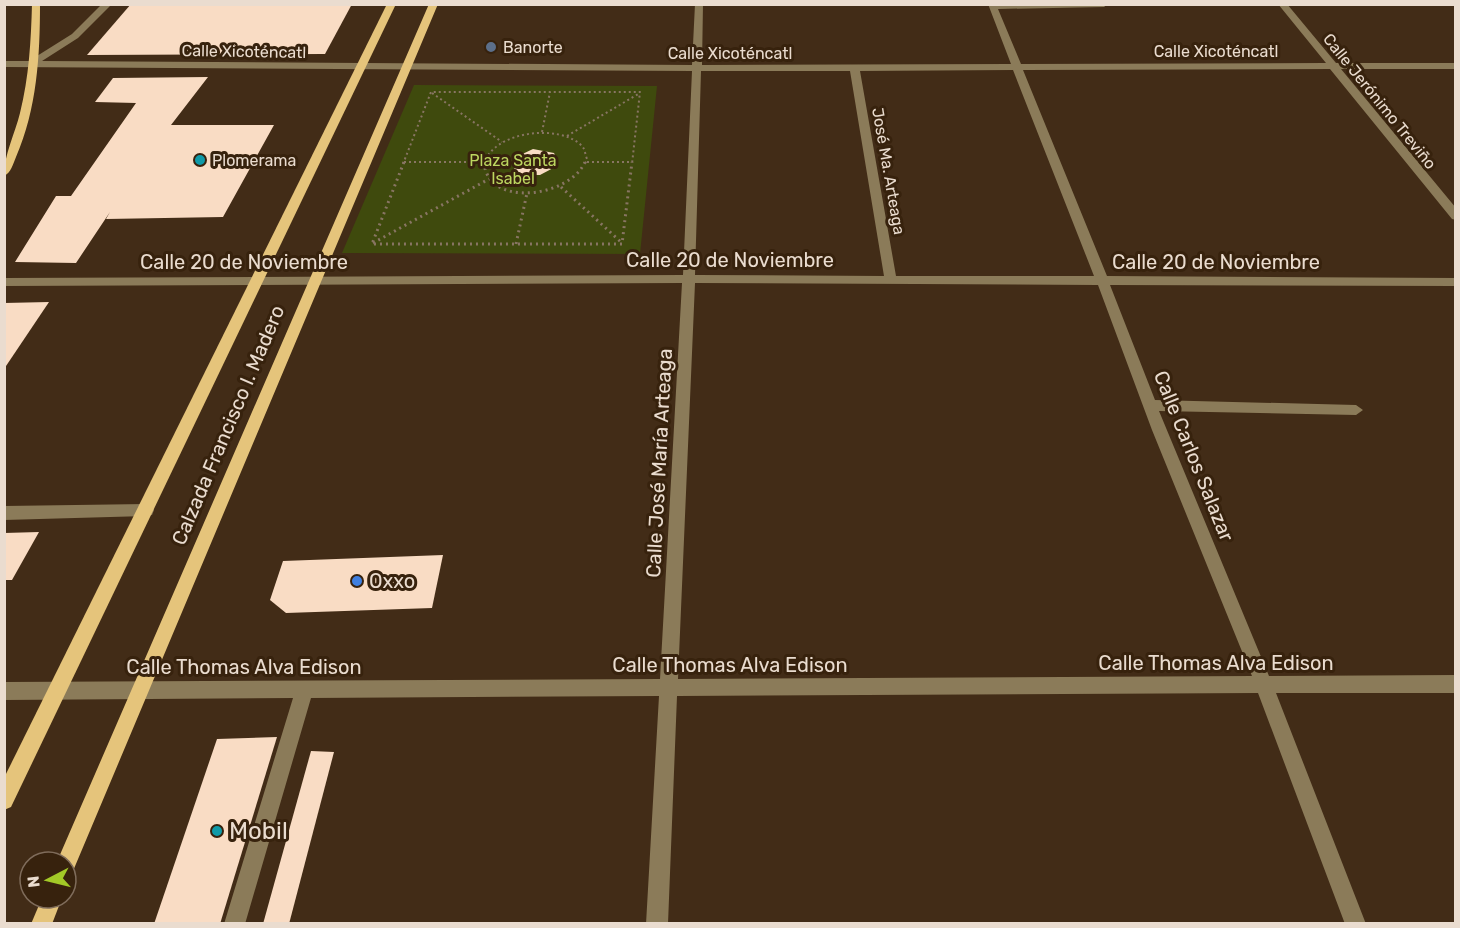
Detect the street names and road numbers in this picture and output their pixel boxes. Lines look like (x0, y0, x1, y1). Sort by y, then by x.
street label: Calle Jerónimo Treviño (1319, 30, 1440, 173)
street label: Calle Xicoténcatl (181, 41, 307, 62)
street label: Calle Xicoténcatl (1154, 42, 1278, 61)
street label: Calle Xicoténcatl (668, 44, 792, 63)
street label: José Ma. Arteaga (868, 106, 909, 236)
street label: Calle 20 de Noviembre (626, 248, 834, 272)
street label: Calle 20 de Noviembre (140, 250, 348, 274)
street label: Calle 20 de Noviembre (1112, 250, 1320, 274)
street label: Calzada Francisco I. Madero (167, 302, 289, 548)
street label: Calle José María Arteaga (641, 348, 677, 578)
street label: Calle Carlos Salazar (1149, 367, 1239, 545)
street label: Calle Thomas Alva Edison (1098, 651, 1334, 675)
street label: Calle Thomas Alva Edison (612, 653, 848, 677)
street label: Calle Thomas Alva Edison (126, 655, 362, 679)

